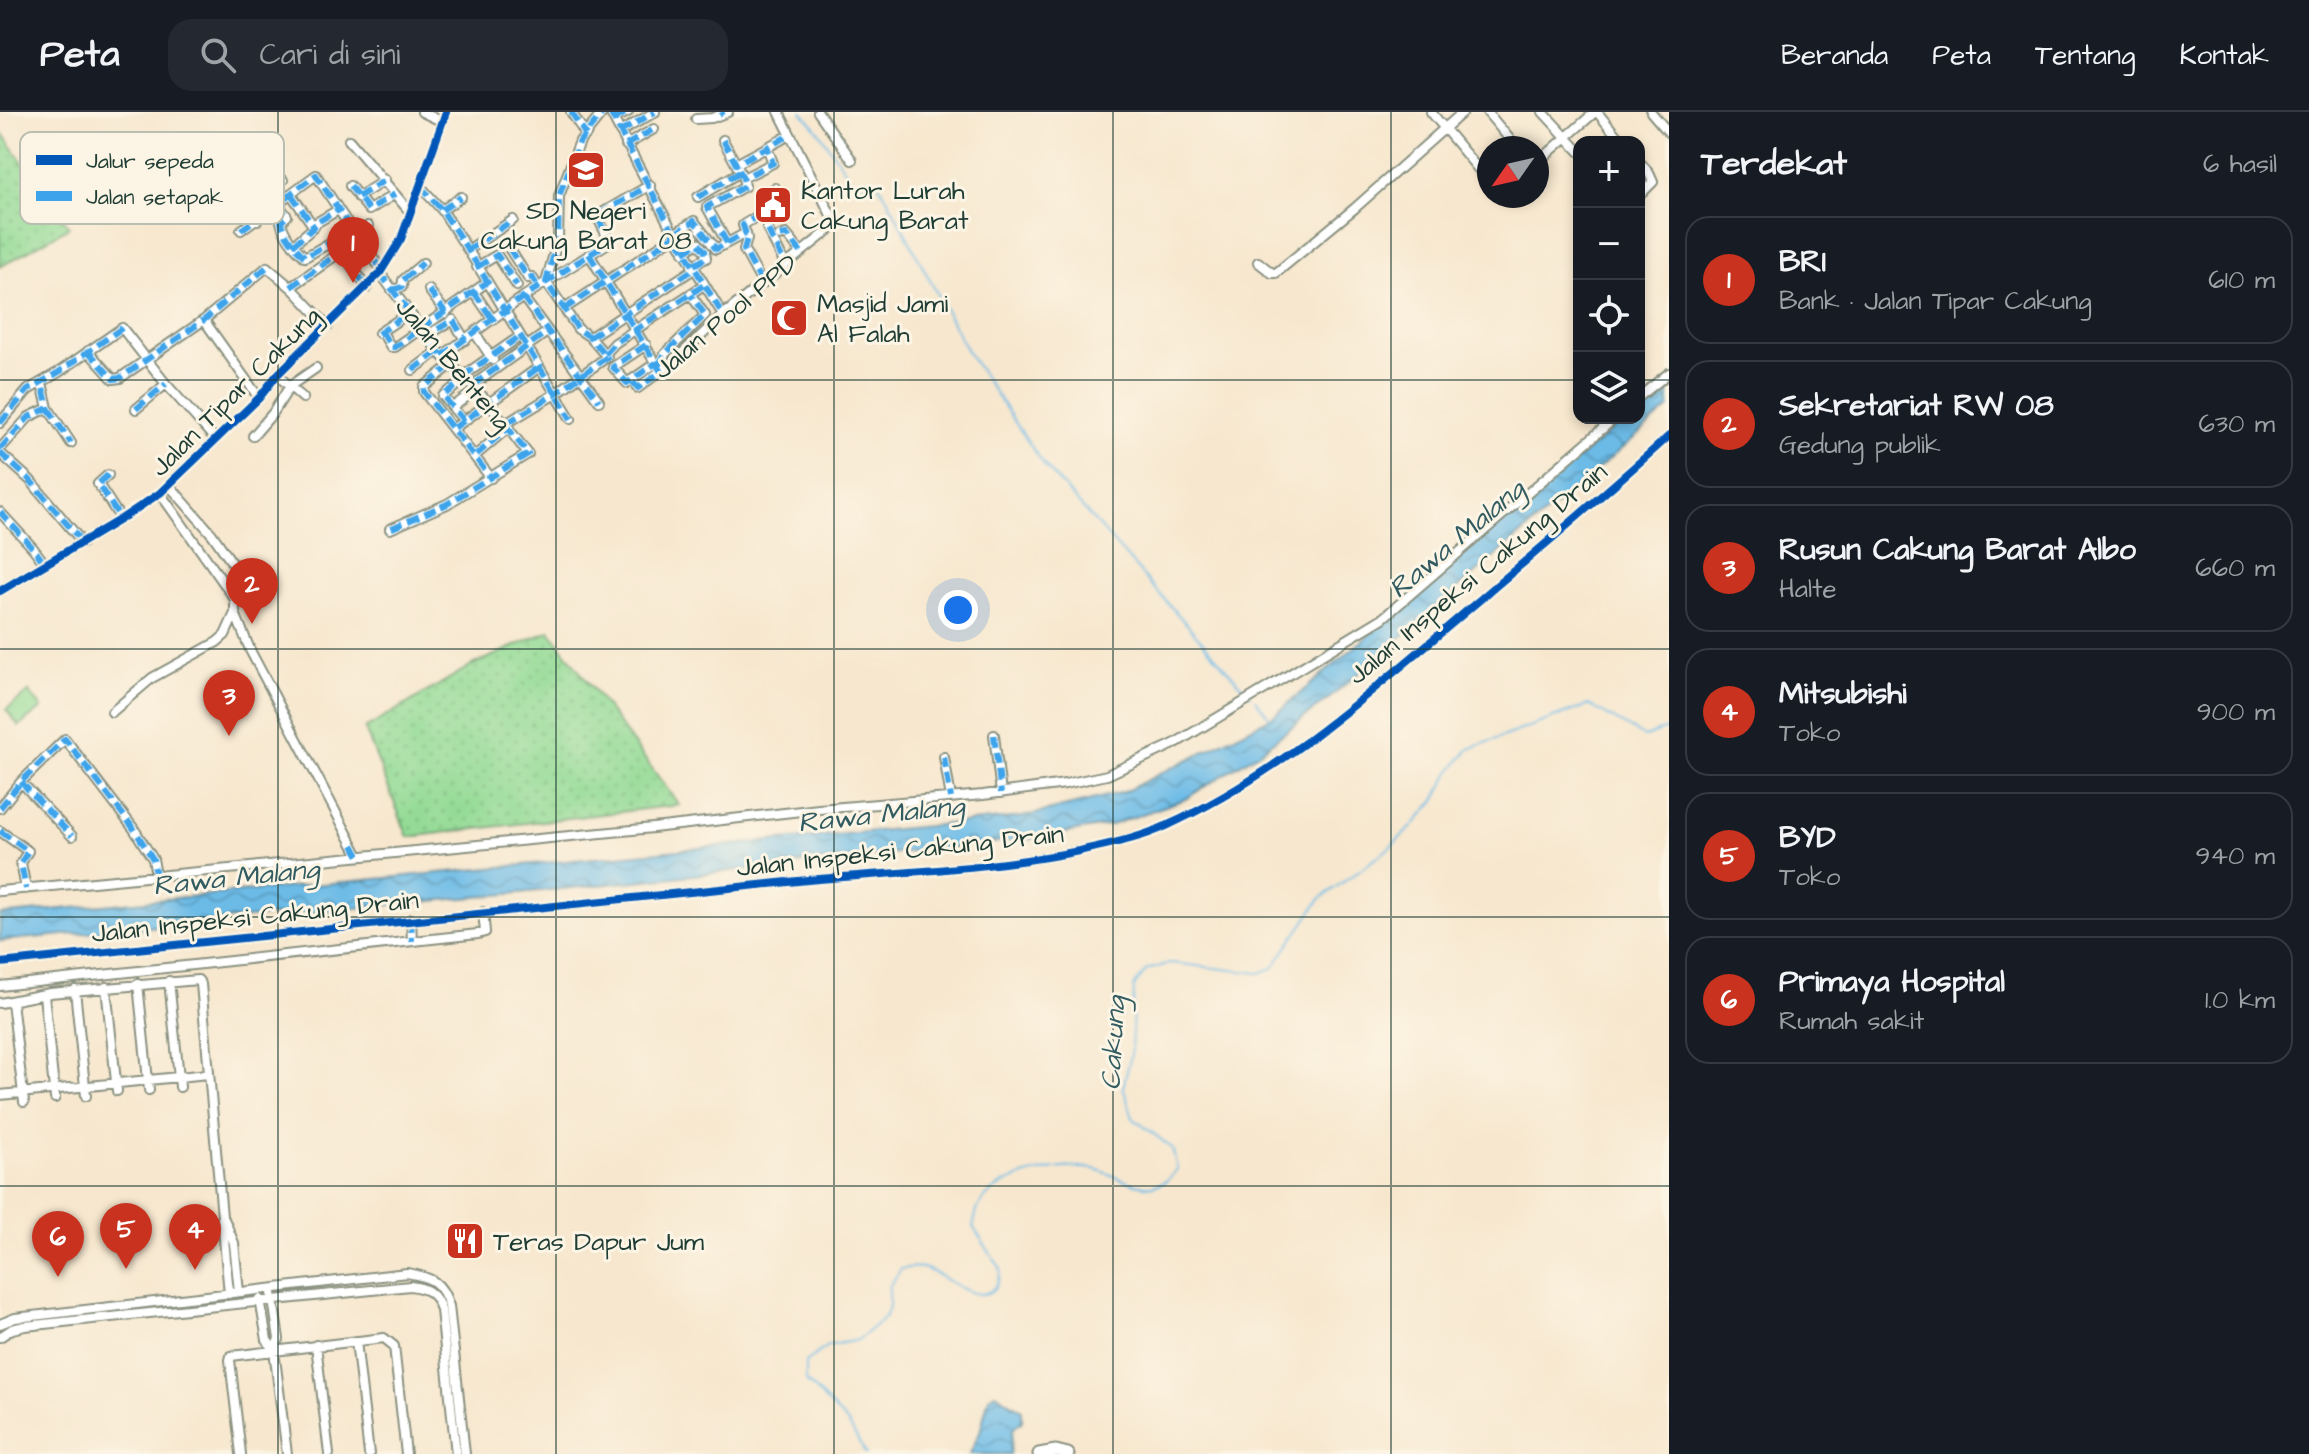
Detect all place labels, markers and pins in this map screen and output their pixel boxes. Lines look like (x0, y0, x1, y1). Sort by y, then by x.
school or university icon: SD Negeri Cakung Barat 08 (565, 149, 607, 191)
place label: Kantor Lurah Cakung Barat (801, 173, 969, 241)
public building icon: Kantor Lurah Cakung Barat (752, 184, 794, 226)
place label: SD Negeri Cakung Barat 08 (480, 193, 692, 261)
pin: 1 (327, 217, 379, 283)
place label: Masjid Jami Al Falah (817, 286, 948, 352)
mosque icon: Masjid Jami Al Falah (768, 297, 810, 339)
pin: 2 (226, 558, 278, 624)
pin: 3 (203, 670, 255, 736)
pin: 5 (100, 1203, 152, 1269)
pin: 4 (169, 1204, 221, 1270)
pin: 6 (32, 1211, 84, 1277)
restaurant icon: Teras Dapur Jum (444, 1220, 486, 1262)
place label: Teras Dapur Jum (493, 1224, 705, 1260)

